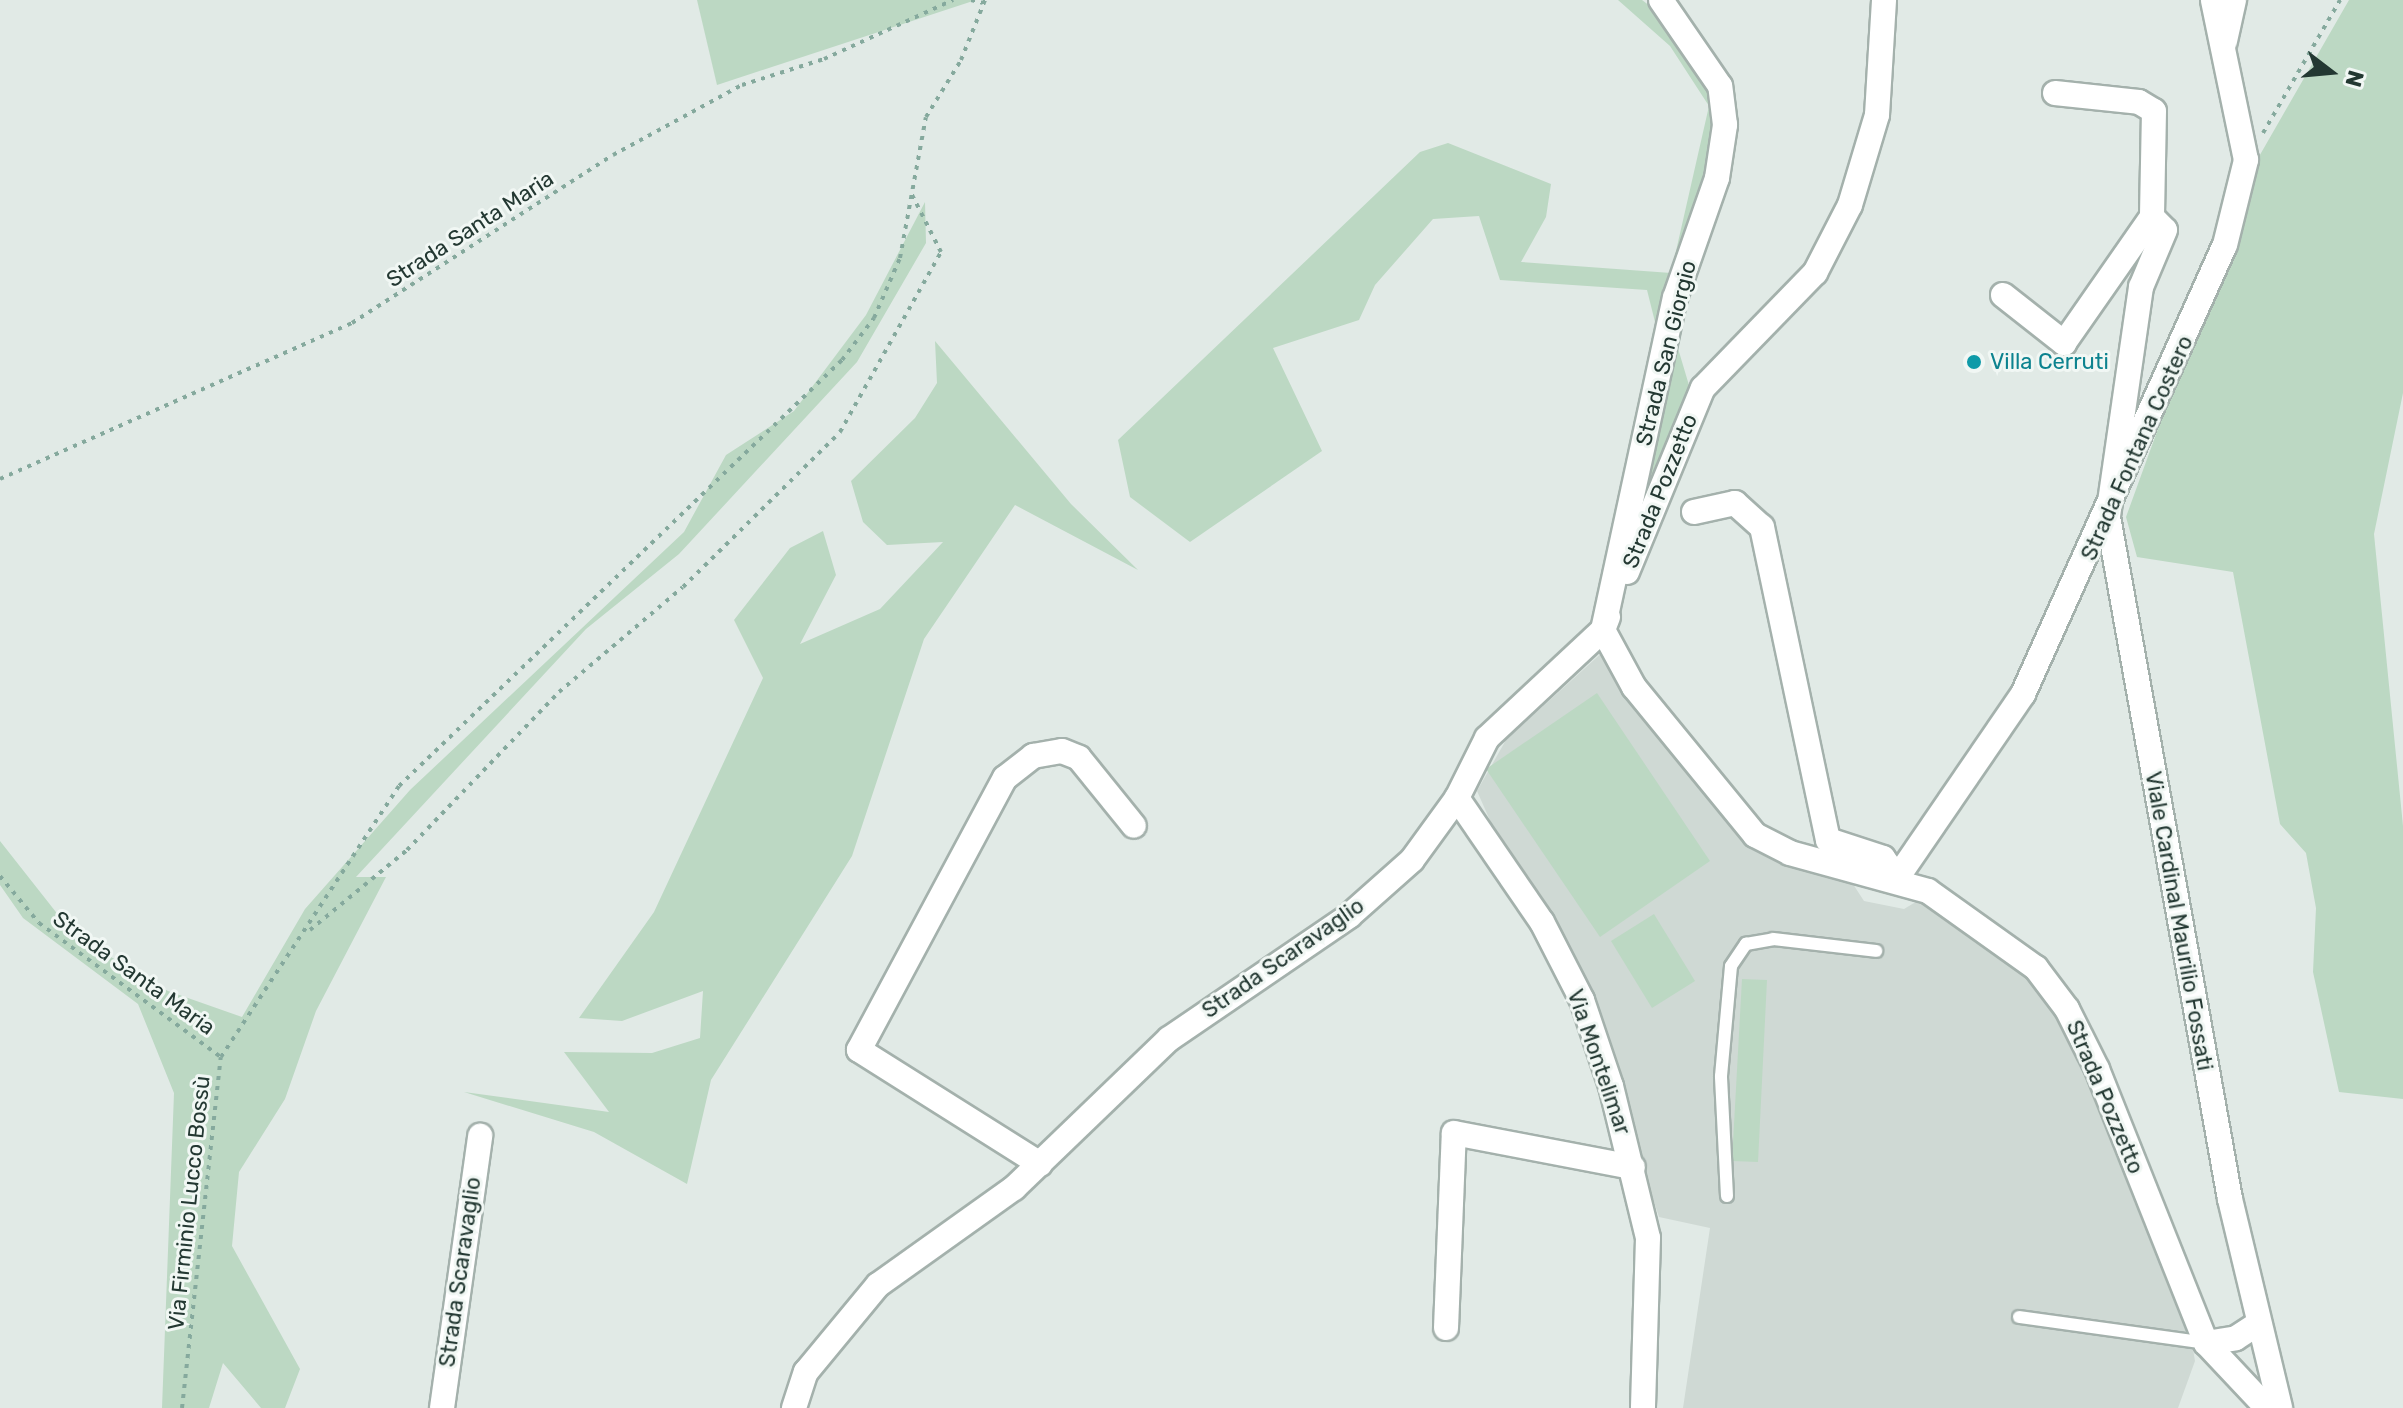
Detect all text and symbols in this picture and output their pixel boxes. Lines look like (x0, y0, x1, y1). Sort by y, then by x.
north arrow (2291, 32, 2371, 112)
text: N (2339, 67, 2370, 90)
street label: Strada Santa Maria (382, 165, 558, 293)
street label: Strada San Giorgio (1630, 258, 1702, 448)
street label: Strada Fontana Costero (2075, 331, 2199, 565)
place label: Villa Cerruti (1990, 349, 2109, 375)
marker: Villa Cerruti (1965, 353, 1983, 371)
street label: Strada Pozzetto (1617, 410, 1703, 572)
street label: Viale Cardinal Maurilio Fossati (2140, 769, 2218, 1073)
street label: Strada Scaravaglio (1197, 892, 1369, 1024)
street label: Strada Santa Maria (48, 905, 220, 1041)
street label: Via Montelimar (1562, 986, 1636, 1138)
street label: Strada Pozzetto (2061, 1016, 2149, 1178)
street label: Via Firminio Lucco Bossù (162, 1074, 216, 1332)
street label: Strada Scaravaglio (434, 1175, 486, 1369)

